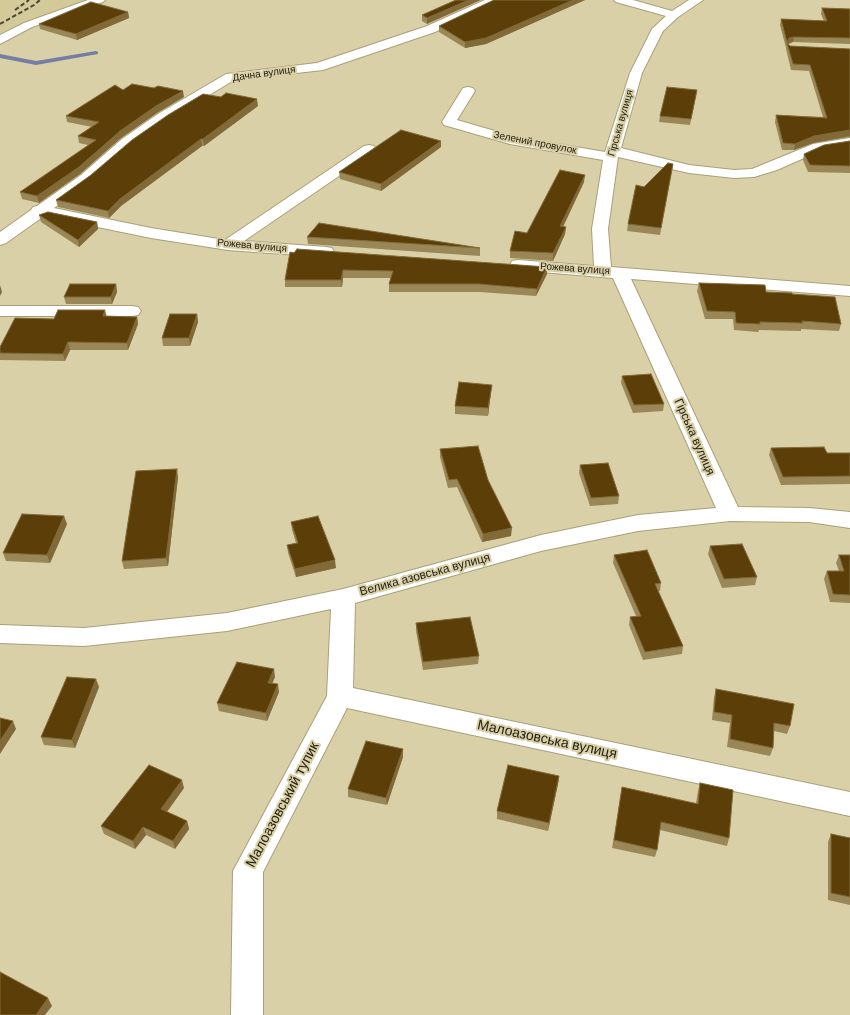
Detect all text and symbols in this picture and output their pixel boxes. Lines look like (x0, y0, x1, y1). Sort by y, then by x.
street label: Дачна вулиця (232, 64, 296, 84)
street label: Гірська вулиця (606, 88, 636, 158)
street label: Зелений провулок (492, 129, 578, 157)
street label: Рожева вулиця (217, 237, 287, 255)
street label: Рожева вулиця (540, 261, 610, 277)
street label: Гірська вулиця (671, 396, 717, 478)
street label: Велика азовська вулиця (358, 551, 492, 599)
street label: Малоазовська вулиця (476, 717, 618, 763)
street label: Малоазовський тупик (243, 739, 323, 871)

